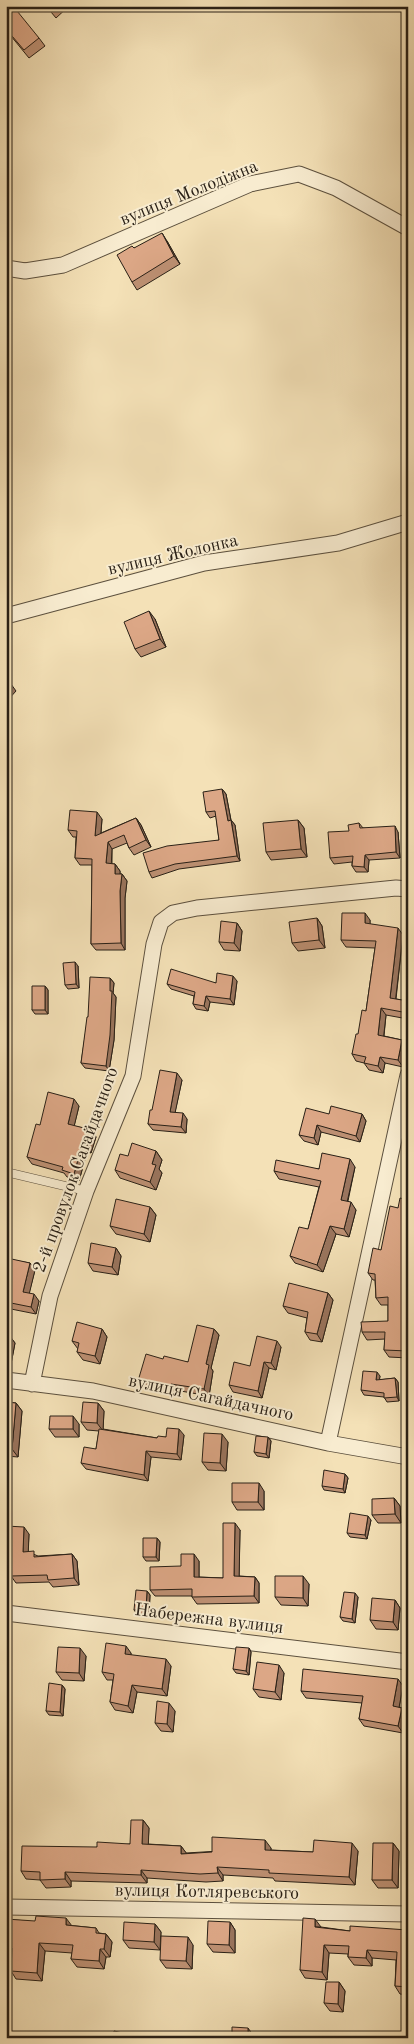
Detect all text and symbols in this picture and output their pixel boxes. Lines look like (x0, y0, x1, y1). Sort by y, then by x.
street label: вулиця Молодіжна (117, 157, 261, 229)
street label: вулиця Жолонка (106, 531, 240, 579)
street label: 2-й провулок Сагайдачного (30, 1065, 122, 1275)
street label: вулиця Сагайдачного (127, 1372, 295, 1424)
street label: Набережна вулиця (134, 1601, 284, 1637)
street label: вулиця Котляревського (115, 1881, 299, 1903)

